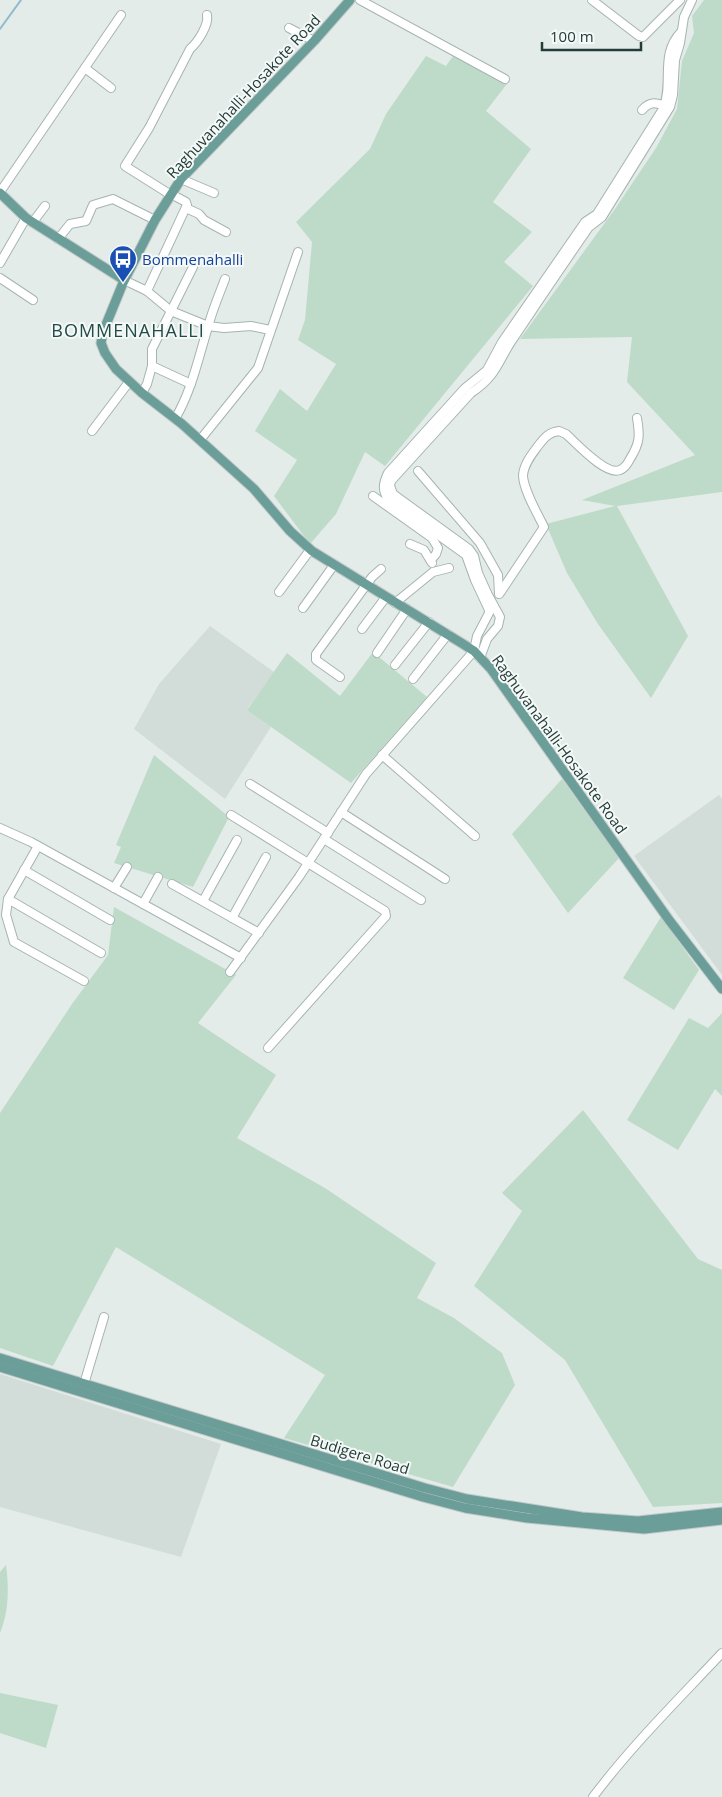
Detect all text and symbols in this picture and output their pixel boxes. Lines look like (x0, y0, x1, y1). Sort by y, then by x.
street label: Raghuvanahalli-Hosakote Road (162, 10, 324, 182)
scale bar (542, 20, 641, 52)
text: 100 m (550, 26, 594, 46)
bus stop icon: Bommenahalli (108, 244, 138, 283)
place label: Bommenahalli (142, 249, 243, 269)
district label: BOMMENAHALLI (51, 318, 205, 342)
street label: Raghuvanahalli-Hosakote Road (488, 650, 632, 838)
street label: Budigere Road (308, 1429, 412, 1479)

